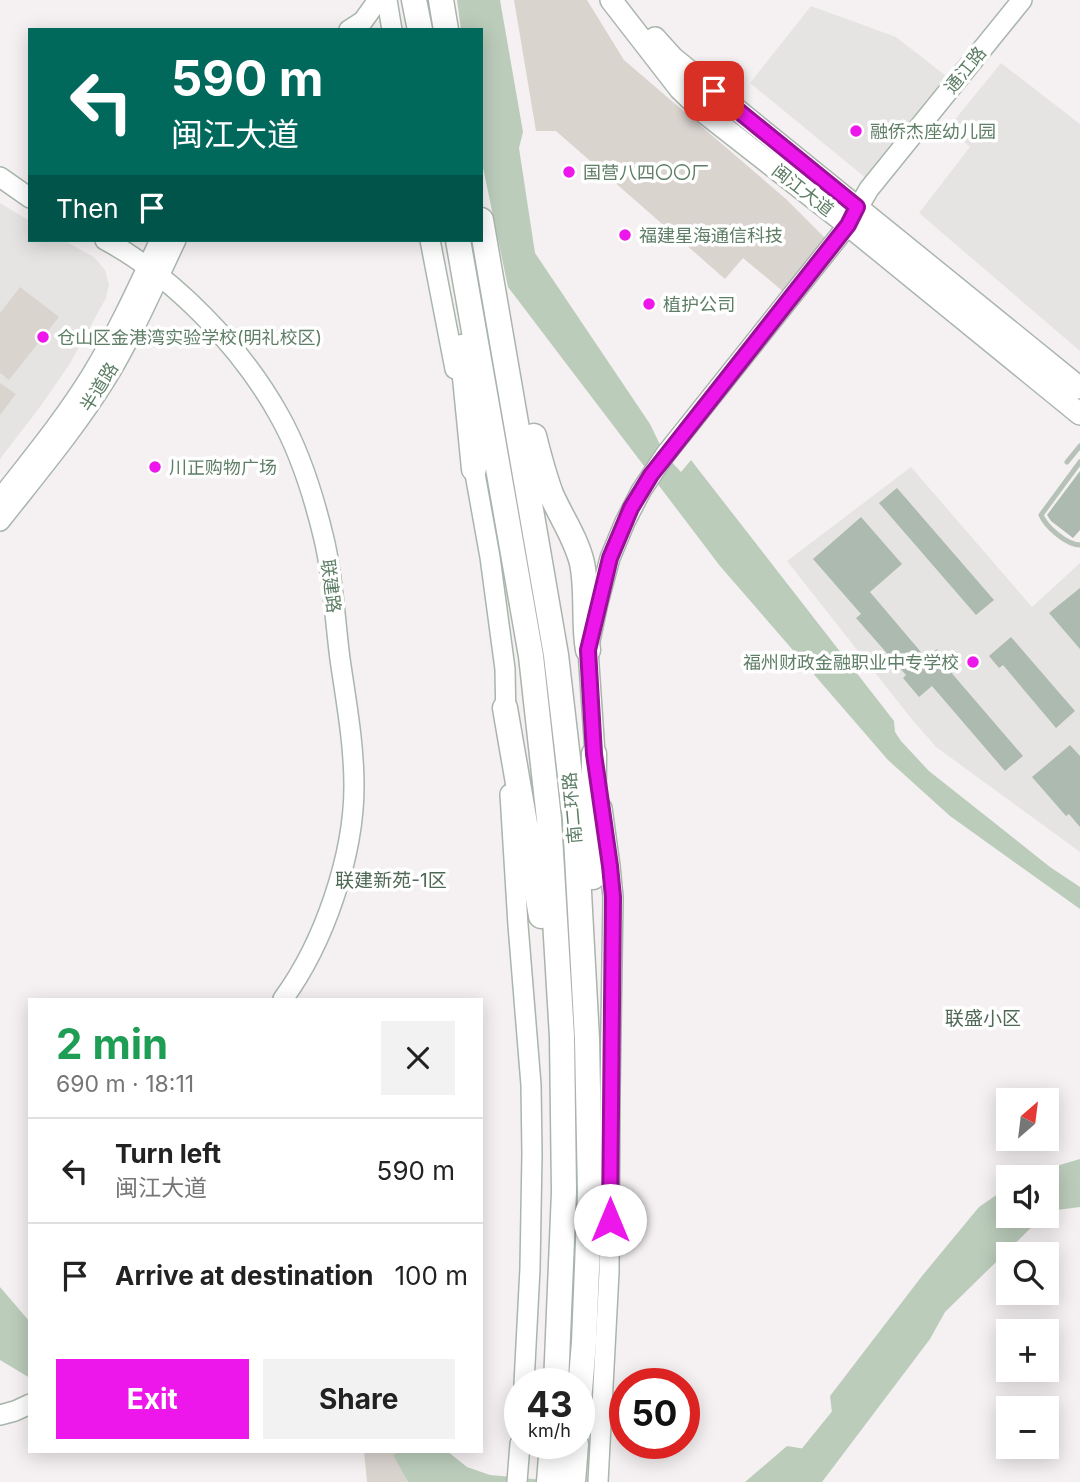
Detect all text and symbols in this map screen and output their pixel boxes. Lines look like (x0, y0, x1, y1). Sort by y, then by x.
street label: 通江路 (940, 42, 990, 98)
text: 590 m (171, 49, 324, 108)
icon: left (56, 56, 147, 147)
pin (684, 61, 744, 121)
icon: arrive (695, 72, 733, 110)
text: 闽江大道 (171, 115, 299, 154)
place label: 融侨杰座幼儿园 (870, 121, 996, 142)
marker: 融侨杰座幼儿园 (848, 123, 864, 139)
street label: 闽江大道 (768, 160, 838, 220)
place label: 国营八四〇〇厂 (583, 162, 709, 183)
marker: 国营八四〇〇厂 (561, 164, 577, 180)
icon: arrive (133, 189, 171, 227)
text: Then (56, 193, 119, 224)
place label: 福建星海通信科技 (639, 225, 783, 246)
marker: 福建星海通信科技 (617, 227, 633, 243)
place label: 植护公司 (663, 294, 735, 315)
marker: 植护公司 (641, 296, 657, 312)
place label: 仓山区金港湾实验学校(明礼校区) (57, 327, 322, 348)
marker: 仓山区金港湾实验学校(明礼校区) (35, 329, 51, 345)
street label: 半道路 (76, 359, 122, 415)
place label: 川正购物广场 (169, 457, 277, 478)
marker: 川正购物广场 (147, 459, 163, 475)
street label: 联建路 (317, 558, 345, 614)
place label: 福州财政金融职业中专学校 (743, 652, 959, 673)
marker: 福州财政金融职业中专学校 (965, 654, 981, 670)
street label: 南二环路 (558, 771, 586, 845)
district label: 联建新苑-1区 (335, 869, 447, 892)
district label: 联盛小区 (945, 1007, 1021, 1030)
text: 2 min (56, 1018, 168, 1069)
button: close (381, 1021, 455, 1095)
text: 690 m · 18:11 (56, 1070, 194, 1098)
north arrow (996, 1088, 1059, 1152)
map controls (996, 1088, 1059, 1459)
text: Turn left (115, 1138, 221, 1169)
icon: left (56, 1152, 94, 1190)
text: 590 m (377, 1155, 455, 1186)
button: sound (996, 1165, 1059, 1228)
text: 闽江大道 (115, 1174, 207, 1202)
position arrow (573, 1183, 647, 1257)
button: search (996, 1242, 1059, 1305)
icon: arrive (56, 1257, 94, 1295)
text: Arrive at destination (115, 1260, 374, 1291)
text: 100 m (395, 1260, 468, 1291)
button: + (996, 1319, 1059, 1382)
button: Exit (56, 1359, 249, 1439)
button: Share (263, 1359, 455, 1439)
speed limit sign: 50 (609, 1368, 700, 1459)
text: 43 (526, 1383, 573, 1425)
button: − (996, 1396, 1059, 1459)
text: km/h (528, 1420, 571, 1441)

